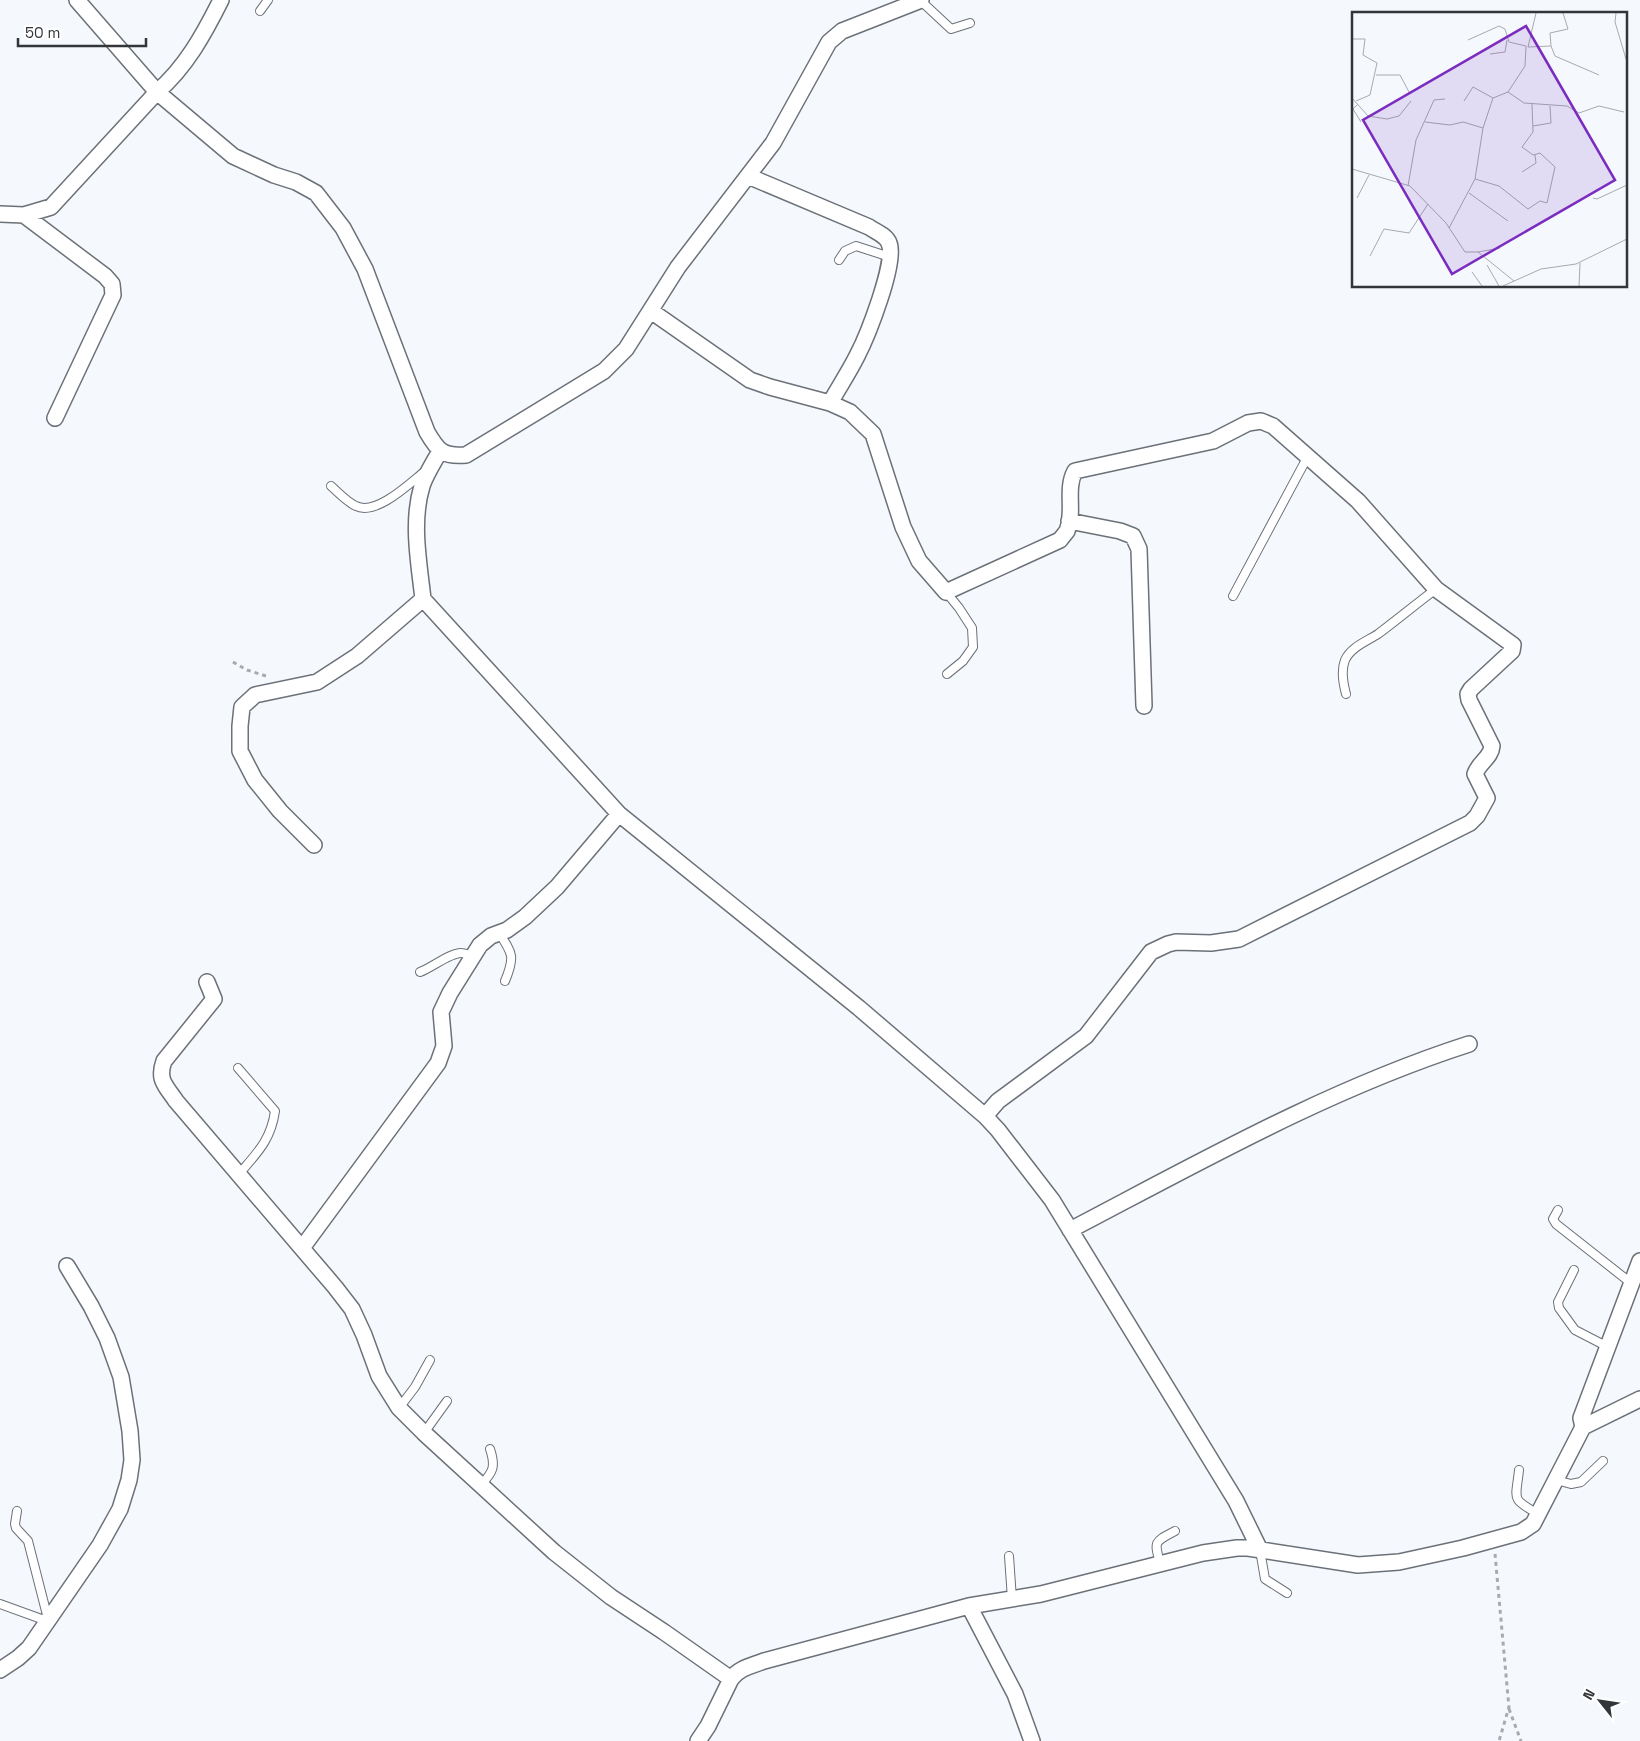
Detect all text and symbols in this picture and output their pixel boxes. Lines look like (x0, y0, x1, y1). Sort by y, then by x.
inset map (1352, 12, 1628, 288)
scale bar (18, 15, 145, 47)
text: 50 m (25, 23, 60, 42)
north arrow (1575, 1676, 1625, 1726)
text: N (1579, 1686, 1599, 1703)

